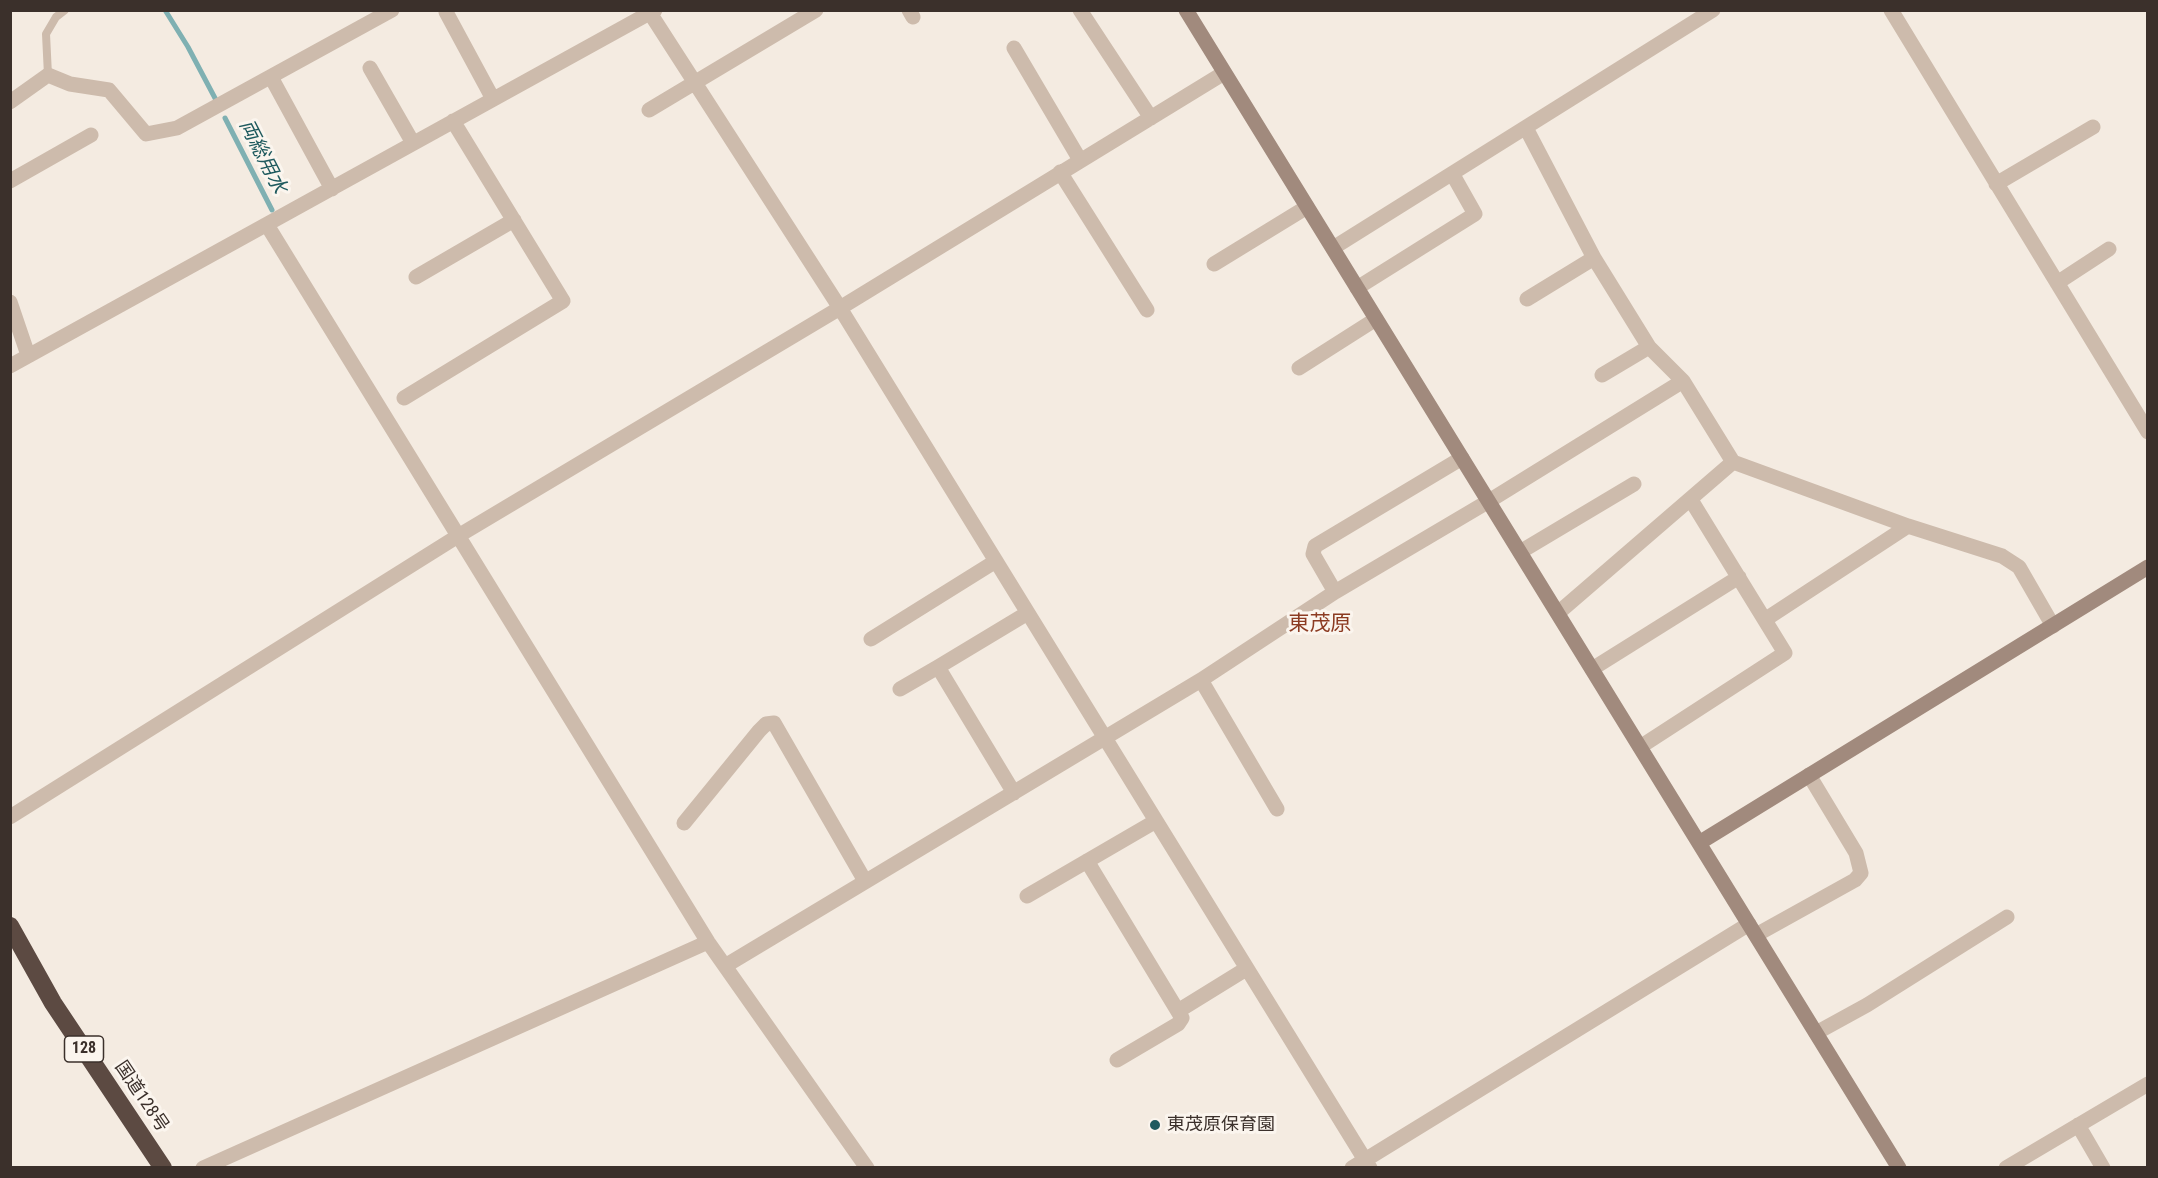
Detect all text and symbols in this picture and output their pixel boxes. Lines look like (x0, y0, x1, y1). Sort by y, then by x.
water label: 両総用水 (233, 116, 291, 198)
district label: 東茂原 (1289, 612, 1351, 638)
road number: 128 (64, 1036, 104, 1062)
street label: 国道128号 (109, 1058, 173, 1136)
place label: 東茂原保育園 (1167, 1114, 1275, 1136)
marker: 東茂原保育園 (1148, 1118, 1162, 1132)

